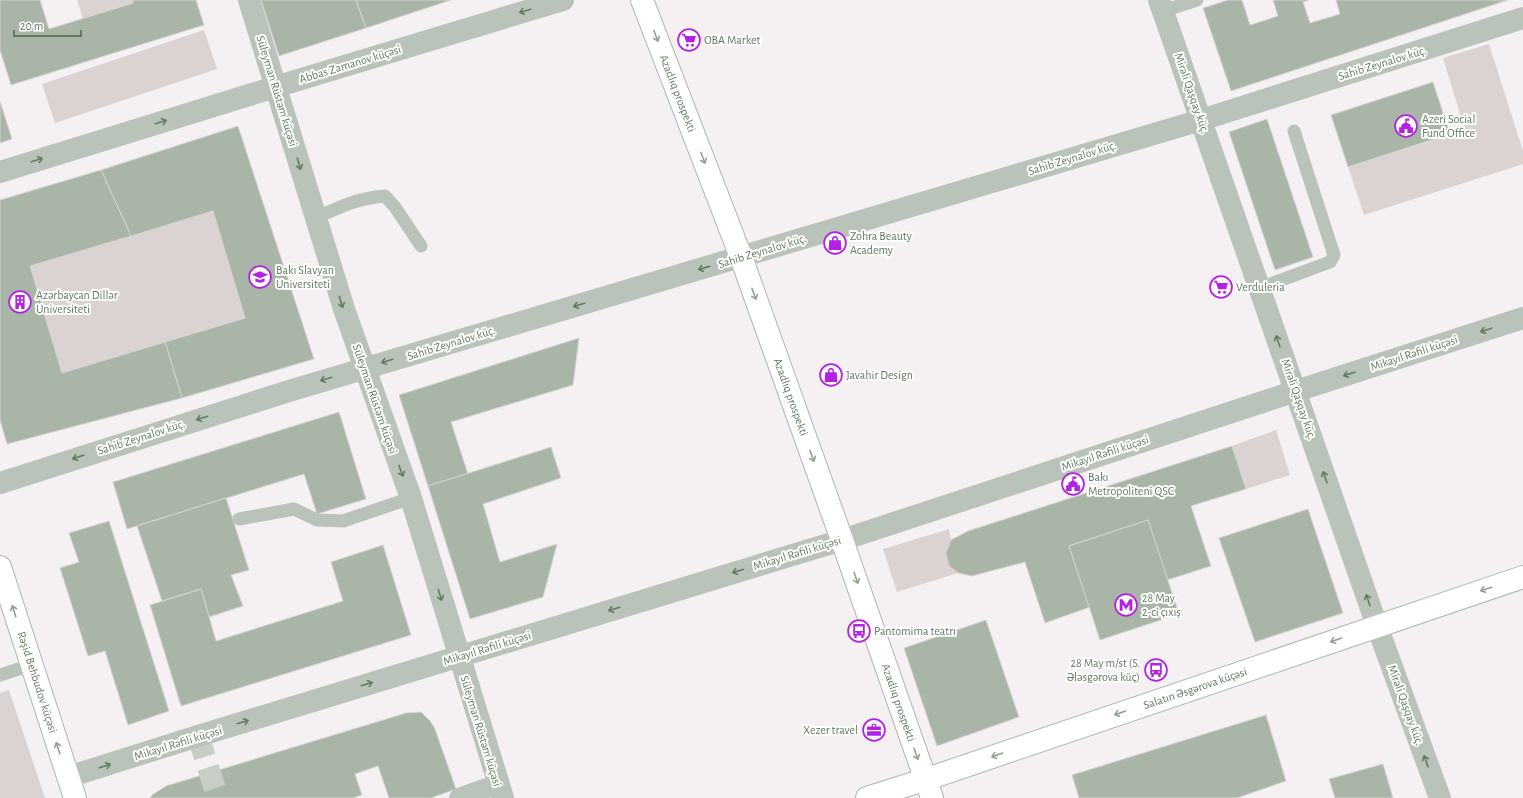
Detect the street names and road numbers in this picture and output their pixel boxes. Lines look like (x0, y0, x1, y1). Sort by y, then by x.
street label: Süleyman Rüstəm küçəsi (253, 34, 300, 148)
street label: Abbas Zamanov küçəsi (298, 43, 402, 85)
street label: Sahib Zeynalov küç. (1337, 44, 1428, 83)
street label: Mirəli Qaşqay küç. (1172, 51, 1211, 135)
street label: Azadlıq prospekti (658, 53, 698, 134)
street label: Sahib Zeynalov küç. (1027, 139, 1118, 178)
street label: Sahib Zeynalov küç. (717, 232, 808, 271)
street label: Sahib Zeynalov küç. (406, 324, 497, 363)
street label: Mikayıl Rəfili küçəsi (1369, 333, 1460, 374)
street label: Süleyman Rüstəm küçəsi (350, 343, 399, 456)
street label: Azadlıq prospekti (772, 356, 810, 437)
street label: Mirəli Qaşqay küç. (1279, 357, 1318, 441)
street label: Sahib Zeynalov küç. (96, 417, 186, 458)
street label: Mikayıl Rəfili küçəsi (1060, 433, 1151, 474)
street label: Mikayıl Rəfili küçəsi (752, 534, 843, 573)
street label: Mikayıl Rəfili küçəsi (442, 629, 533, 668)
street label: Rəşid Behbudov küçəsi (15, 630, 59, 734)
street label: Azadlıq prospekti (880, 662, 918, 743)
street label: Mirəli Qaşqay küç. (1385, 663, 1426, 747)
street label: Salatın Əsgərova küçəsi (1142, 665, 1248, 711)
street label: Süleyman Rüstəm küçəsi (457, 674, 504, 788)
street label: Mikayıl Rəfili küçəsi (133, 724, 224, 763)

